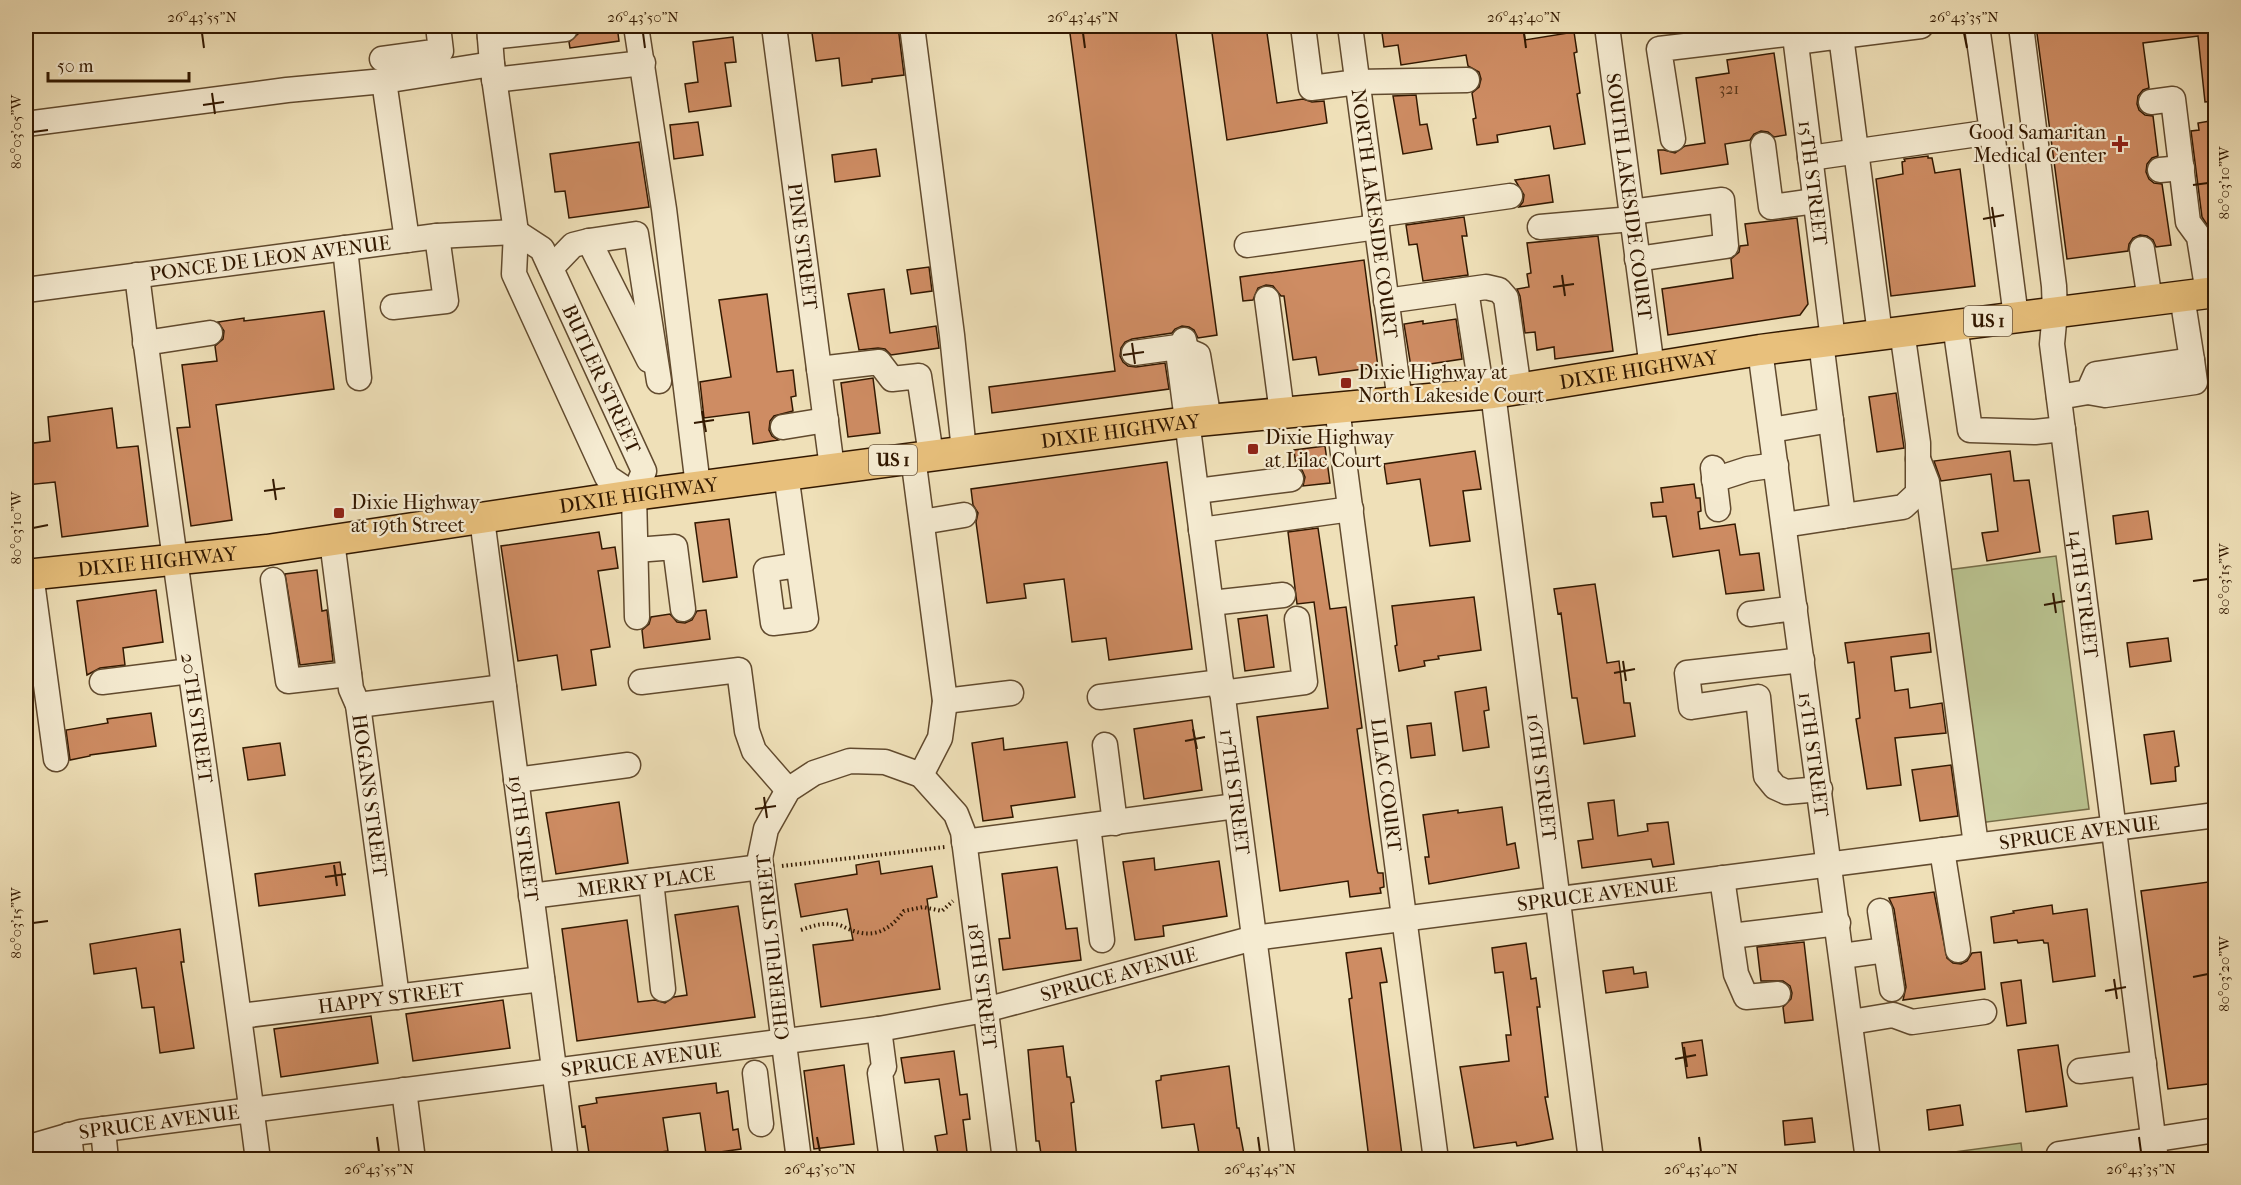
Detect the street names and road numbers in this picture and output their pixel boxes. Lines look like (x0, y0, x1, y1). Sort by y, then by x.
street label: SOUTH LAKESIDE COURT (1602, 72, 1657, 322)
street label: NORTH LAKESIDE COURT (1347, 87, 1403, 340)
street label: 15TH STREET (1794, 119, 1833, 247)
street label: PINE STREET (783, 181, 823, 311)
street label: PONCE DE LEON AVENUE (148, 231, 392, 285)
street label: BUTLER STREET (558, 301, 646, 457)
road number: US 1 (1964, 306, 2012, 336)
street label: DIXIE HIGHWAY (1557, 345, 1721, 394)
street label: DIXIE HIGHWAY (1039, 409, 1202, 453)
road number: US 1 (869, 445, 917, 475)
street label: DIXIE HIGHWAY (557, 472, 721, 518)
street label: 14TH STREET (2064, 528, 2103, 660)
street label: DIXIE HIGHWAY (76, 542, 240, 581)
street label: 20TH STREET (177, 651, 218, 785)
street label: 15TH STREET (1794, 691, 1834, 819)
street label: HOGANS STREET (348, 712, 392, 879)
street label: 16TH STREET (1523, 712, 1562, 842)
street label: LILAC COURT (1366, 717, 1407, 853)
street label: 17TH STREET (1216, 727, 1255, 857)
street label: 19TH STREET (504, 774, 544, 903)
street label: SPRUCE AVENUE (1998, 811, 2161, 854)
street label: CHEERFUL STREET (752, 852, 794, 1041)
street label: MERRY PLACE (576, 861, 716, 902)
street label: SPRUCE AVENUE (1516, 872, 1679, 916)
street label: 18TH STREET (963, 921, 1002, 1051)
street label: SPRUCE AVENUE (1038, 942, 1200, 1006)
street label: HAPPY STREET (316, 977, 466, 1018)
street label: SPRUCE AVENUE (559, 1038, 723, 1081)
street label: SPRUCE AVENUE (77, 1100, 241, 1144)

